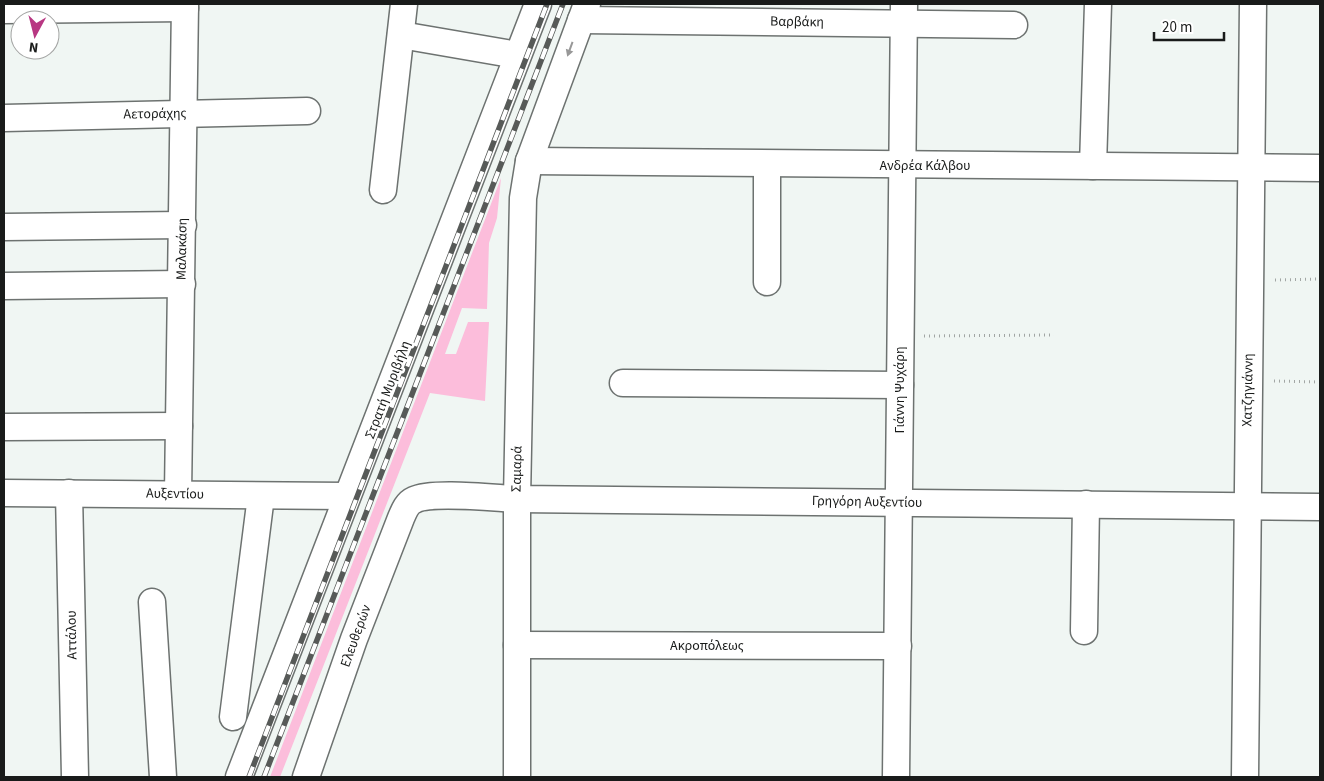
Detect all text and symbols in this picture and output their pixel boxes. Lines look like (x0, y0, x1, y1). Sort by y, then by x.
north arrow (10, 10, 60, 60)
scale bar (1154, 10, 1224, 42)
street label: Βαρβάκη (770, 12, 824, 32)
text: 20 m (1162, 17, 1192, 38)
text: N (28, 36, 39, 57)
one-way arrow (566, 42, 573, 57)
street label: Αετοράχης (123, 103, 187, 125)
street label: Ανδρέα Κάλβου (879, 156, 971, 176)
street label: Μαλακάση (171, 218, 193, 280)
street label: Στρατή Μυριβήλη (360, 338, 416, 442)
street label: Γιάννη Ψυχάρη (890, 347, 910, 433)
street label: Χατζηγιάννη (1237, 353, 1259, 427)
street label: Σαμαρά (507, 445, 527, 492)
street label: Αυξεντίου (146, 483, 204, 505)
street label: Γρηγόρη Αυξεντίου (812, 491, 922, 513)
street label: Ελευθερών (335, 602, 377, 670)
street label: Αττάλου (62, 610, 82, 660)
street label: Ακροπόλεως (670, 636, 744, 656)

